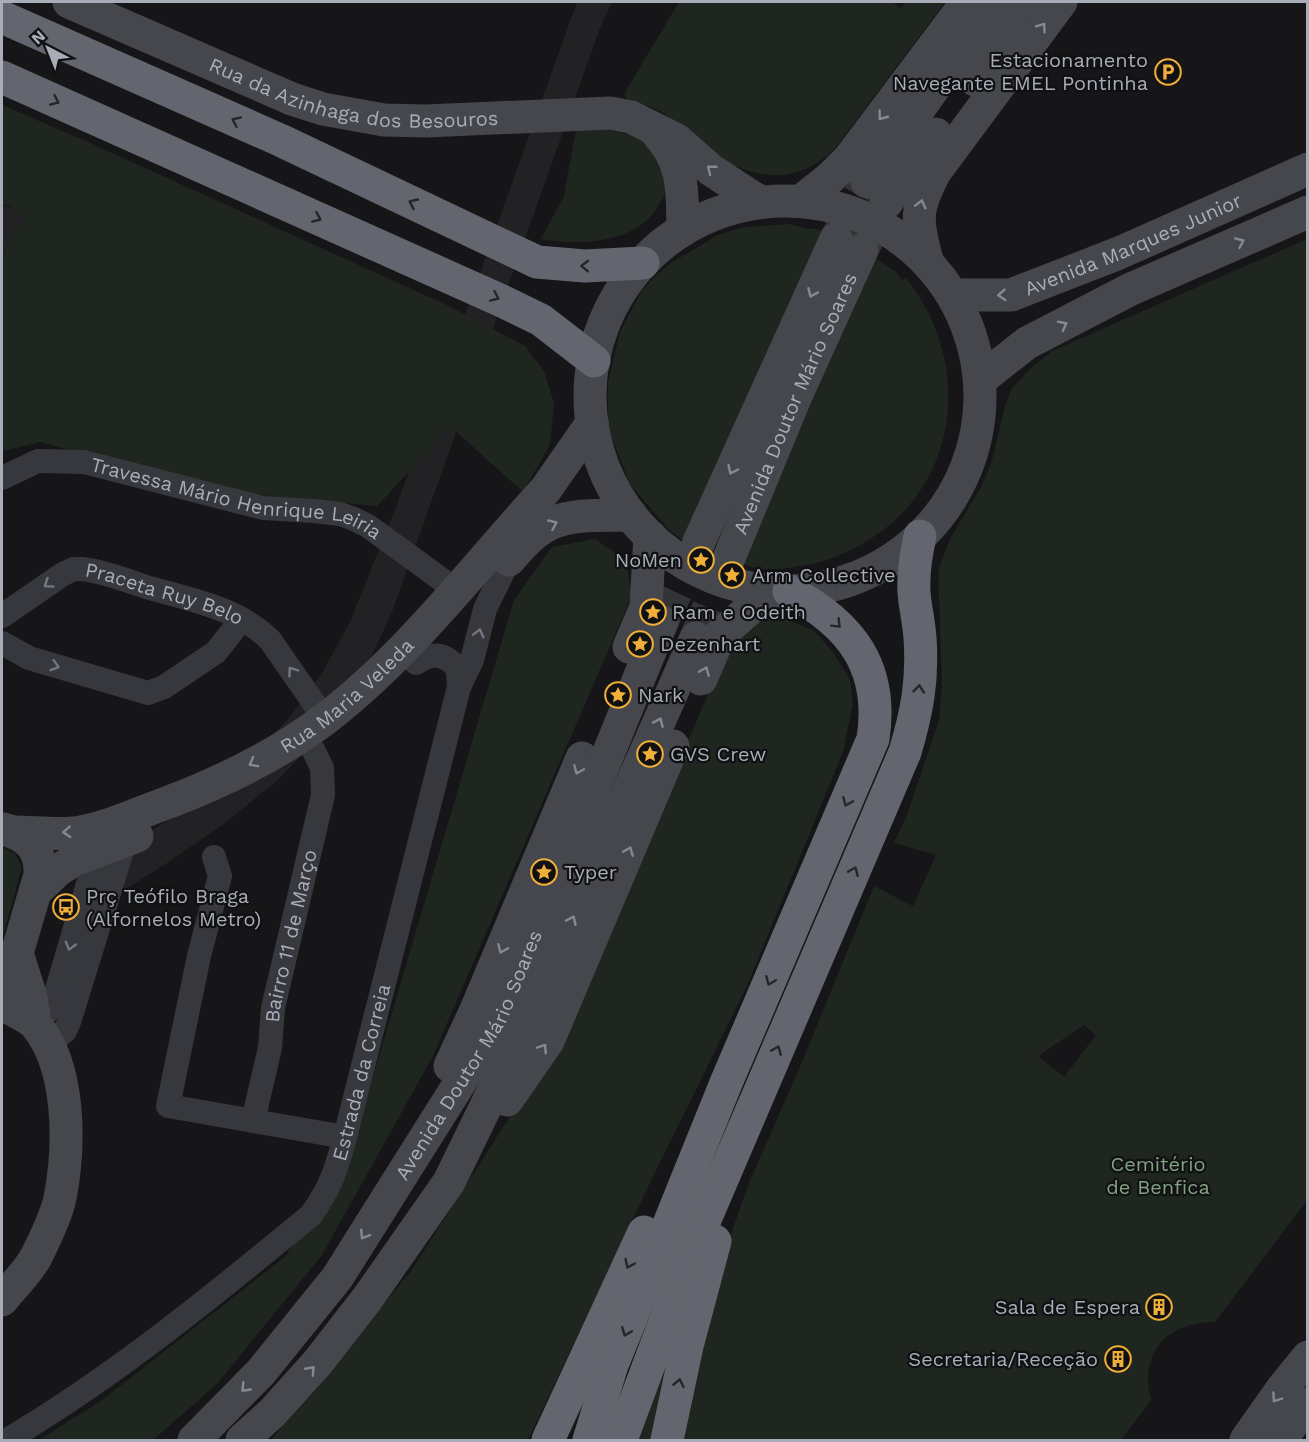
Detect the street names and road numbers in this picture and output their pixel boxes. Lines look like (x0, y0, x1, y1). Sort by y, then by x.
street label: Rua da Azinhaga dos Besouros (205, 52, 499, 133)
street label: Avenida Marques Junior (1021, 188, 1245, 301)
street label: Avenida Doutor Mário Soares (728, 269, 862, 538)
street label: Travessa Mário Henrique Leiria (88, 452, 387, 544)
street label: Praceta Ruy Belo (83, 557, 248, 630)
street label: Rua Maria Veleda (276, 633, 419, 758)
street label: Bairro 11 de Março (260, 847, 322, 1023)
street label: Avenida Doutor Mário Soares (390, 926, 547, 1184)
street label: Estrada da Correia (327, 981, 395, 1164)

